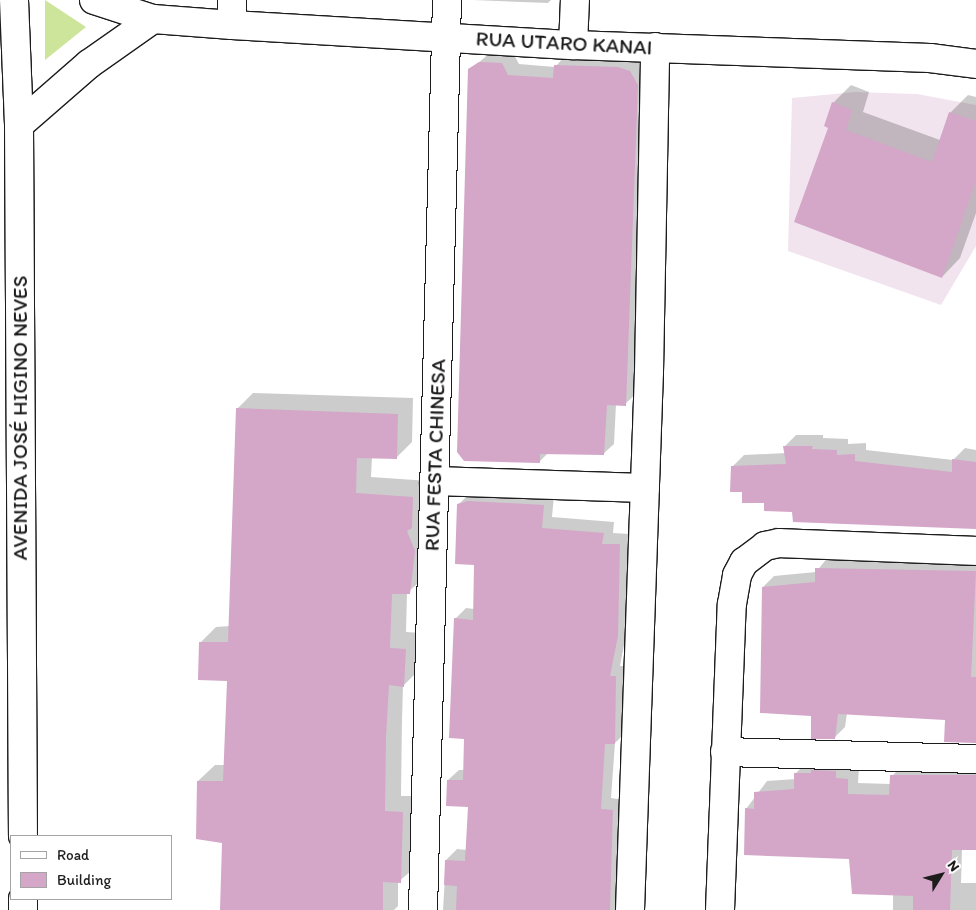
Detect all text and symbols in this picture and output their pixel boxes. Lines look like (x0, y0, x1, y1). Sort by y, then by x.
street label: RUA UTARO KANAI (474, 26, 654, 60)
street label: AVENIDA JOSÉ HIGINO NEVES (7, 277, 33, 559)
street label: RUA FESTA CHINESA (419, 357, 451, 553)
legend (10, 835, 172, 900)
text: Road (57, 846, 89, 864)
north arrow (916, 850, 966, 900)
text: N (944, 857, 963, 875)
text: Building (57, 871, 111, 889)

